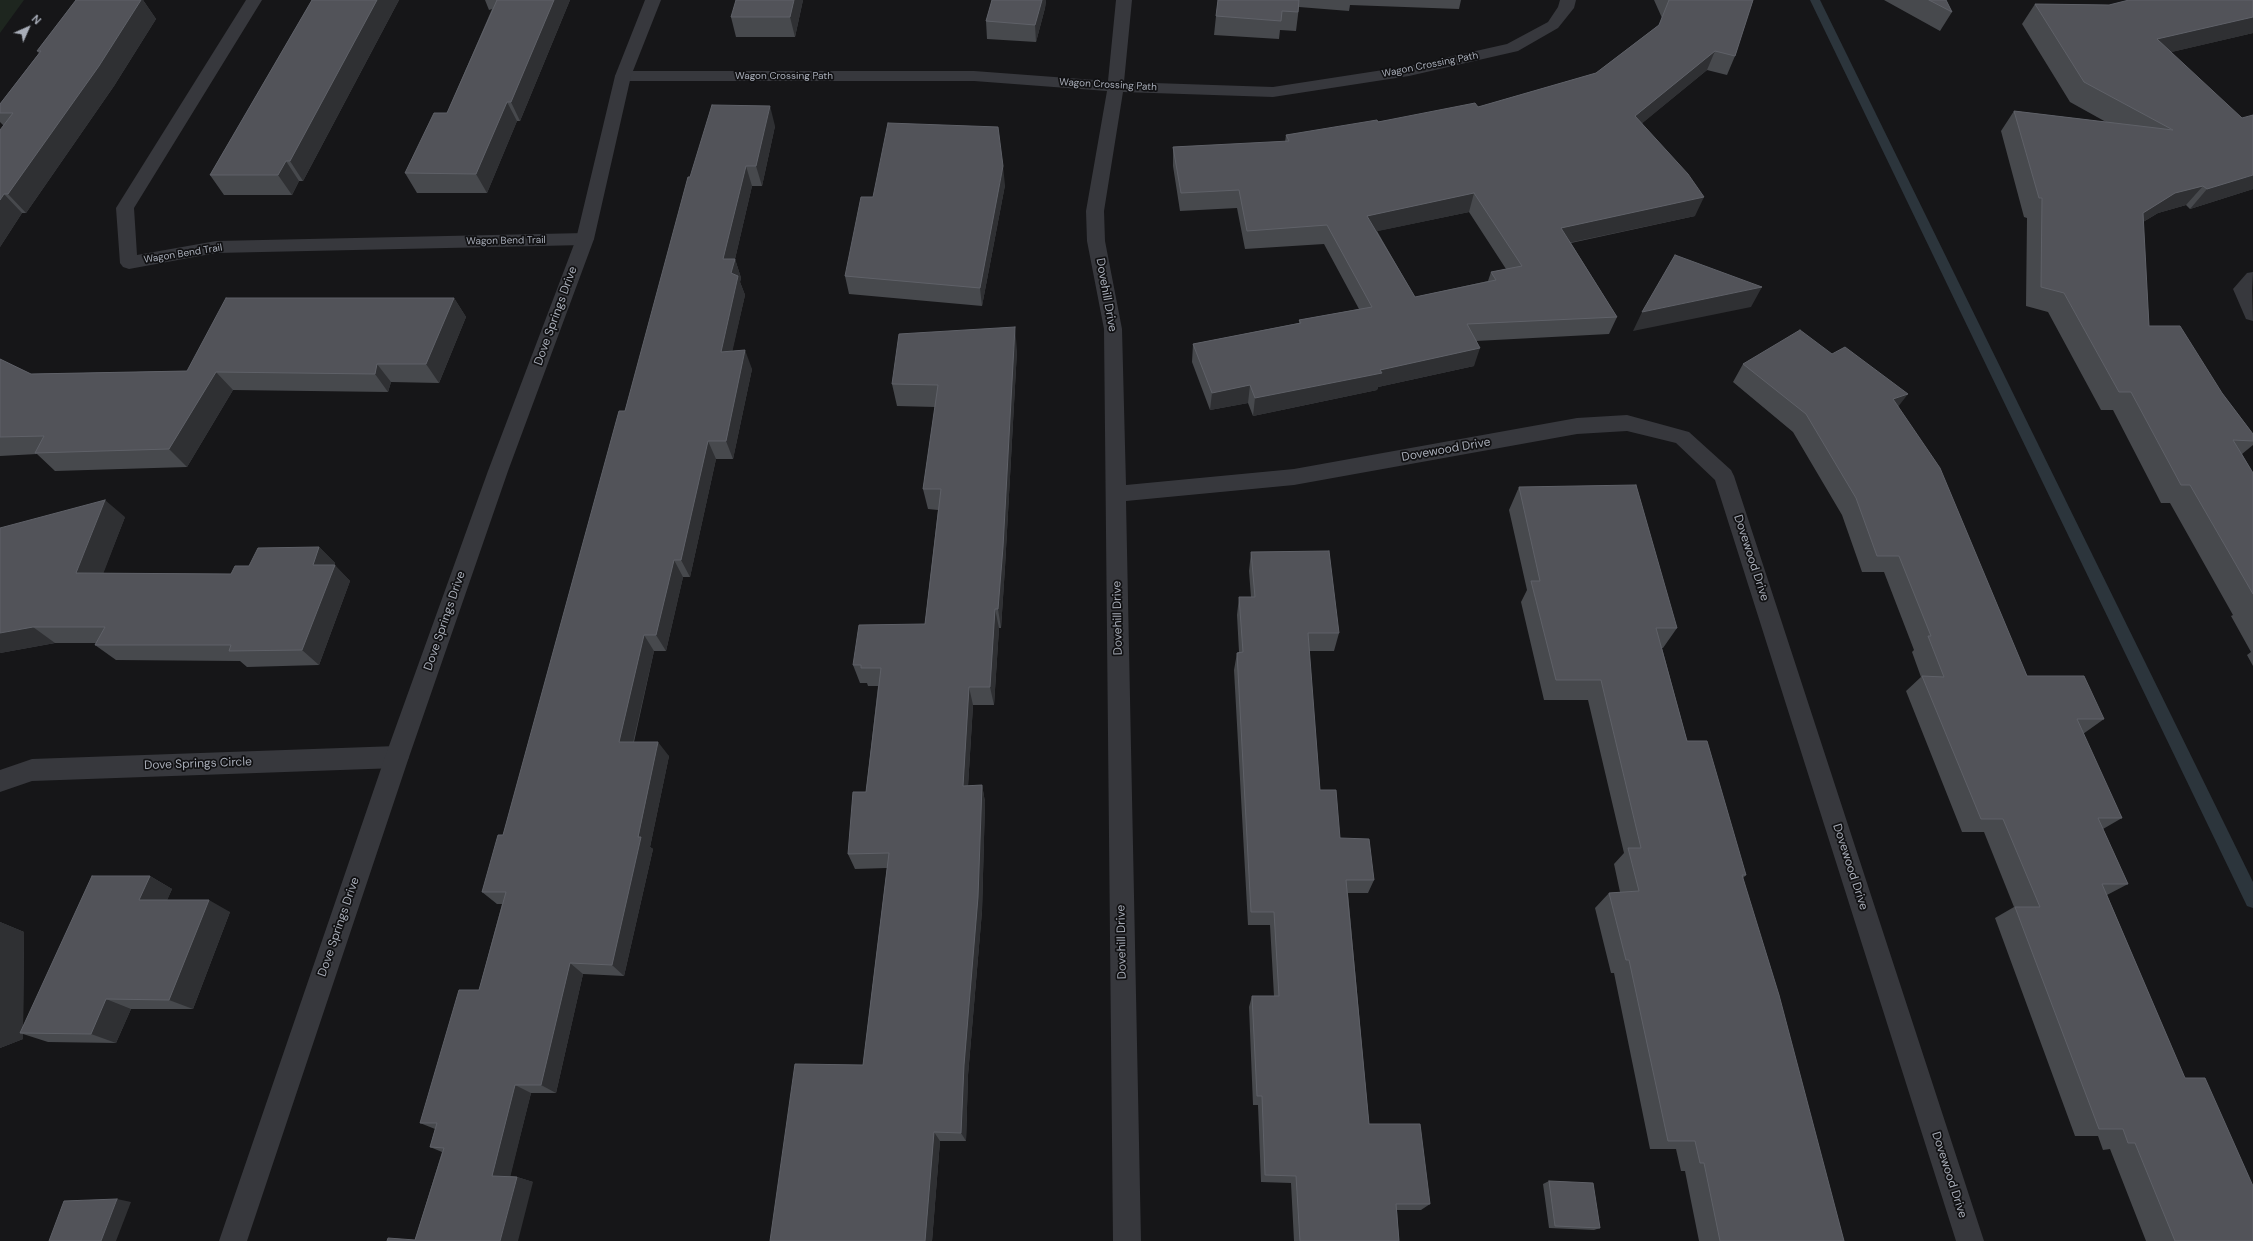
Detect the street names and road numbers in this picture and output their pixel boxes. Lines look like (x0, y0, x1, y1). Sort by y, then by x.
street label: Wagon Crossing Path (1381, 50, 1479, 80)
street label: Wagon Crossing Path (735, 70, 833, 82)
street label: Wagon Crossing Path (1059, 76, 1157, 94)
street label: Wagon Bend Trail (466, 234, 546, 248)
street label: Wagon Bend Trail (143, 242, 223, 266)
street label: Dovehill Drive (1092, 257, 1120, 333)
street label: Dove Springs Drive (531, 265, 581, 367)
street label: Dovewood Drive (1400, 435, 1492, 465)
street label: Dovewood Drive (1730, 513, 1772, 603)
street label: Dove Springs Drive (421, 569, 469, 673)
street label: Dovehill Drive (1110, 581, 1126, 655)
street label: Dove Springs Circle (144, 755, 252, 773)
street label: Dovewood Drive (1829, 822, 1871, 912)
street label: Dove Springs Drive (315, 875, 363, 979)
street label: Dovehill Drive (1114, 905, 1130, 979)
street label: Dovewood Drive (1928, 1130, 1970, 1220)

